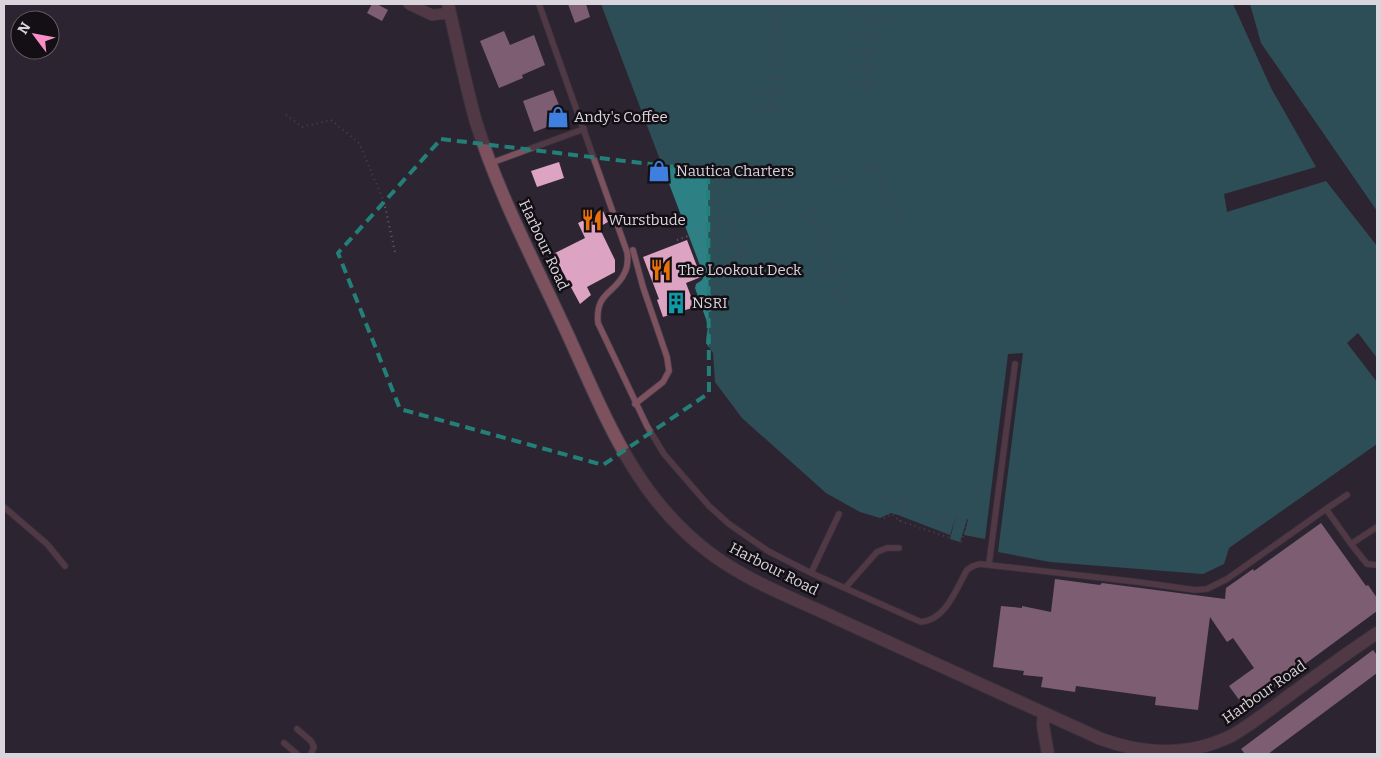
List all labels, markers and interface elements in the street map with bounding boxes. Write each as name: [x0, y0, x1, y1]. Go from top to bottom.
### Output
north arrow: [10, 10, 60, 60]
text: N: [14, 19, 35, 37]
shop icon: Andy's Coffee: [545, 104, 571, 130]
place label: Andy's Coffee: [574, 108, 668, 126]
shop icon: Nautica Charters: [646, 158, 672, 184]
place label: Nautica Charters: [676, 162, 794, 180]
street label: Harbour Road: [515, 197, 573, 293]
restaurant icon: Wurstbude: [579, 207, 605, 233]
place label: Wurstbude: [608, 211, 686, 229]
restaurant icon: The Lookout Deck: [648, 257, 674, 283]
place label: The Lookout Deck: [678, 261, 802, 279]
building icon: NSRI: [663, 290, 689, 316]
place label: NSRI: [692, 294, 728, 312]
street label: Harbour Road: [726, 539, 822, 599]
street label: Harbour Road: [1219, 657, 1309, 727]

